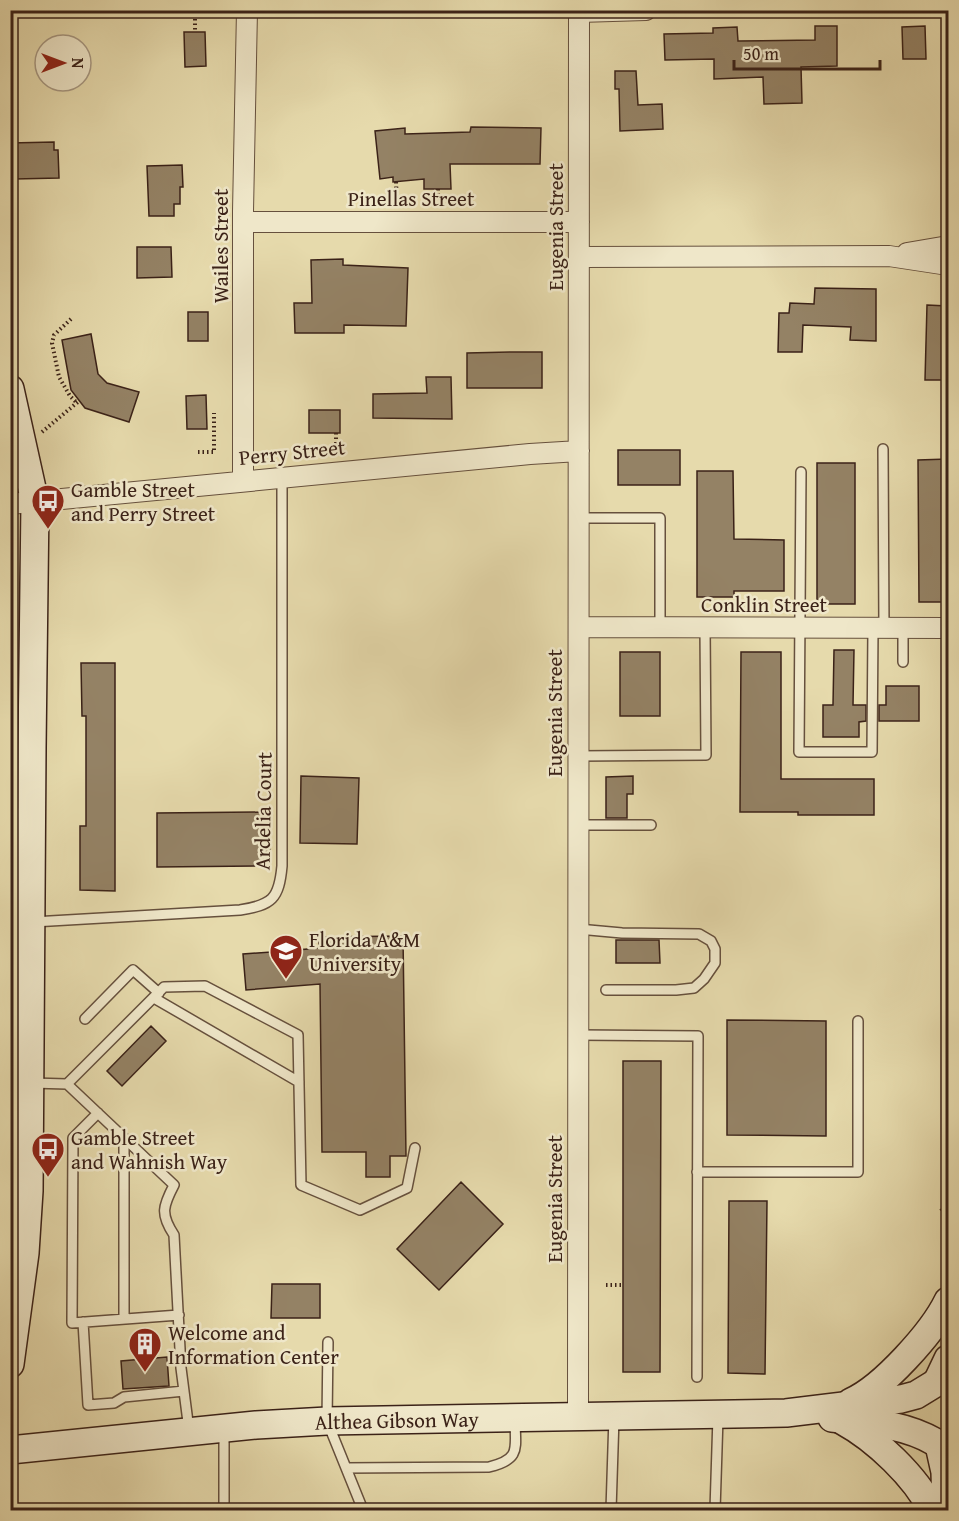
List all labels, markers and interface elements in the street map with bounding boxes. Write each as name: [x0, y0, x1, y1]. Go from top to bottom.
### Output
north arrow: [33, 33, 93, 93]
scale bar: [734, 33, 880, 71]
text: 50 m: [743, 40, 779, 67]
text: N: [66, 58, 90, 69]
street label: Eugenia Street: [540, 163, 571, 291]
street label: Pinellas Street: [348, 183, 475, 214]
street label: Wailes Street: [205, 188, 236, 303]
street label: Perry Street: [237, 431, 347, 473]
place label: Gamble Street and Perry Street: [71, 474, 216, 529]
bus stop icon: Gamble Street and Perry Street: [30, 483, 66, 530]
street label: Conklin Street: [701, 589, 828, 620]
street label: Eugenia Street: [539, 649, 570, 777]
street label: Ardelia Court: [246, 751, 280, 870]
place label: Florida A&M University: [309, 924, 420, 979]
school or university icon: Florida A&M University: [268, 933, 304, 980]
place label: Gamble Street and Wahnish Way: [71, 1122, 228, 1177]
bus stop icon: Gamble Street and Wahnish Way: [30, 1131, 66, 1178]
street label: Eugenia Street: [539, 1135, 570, 1263]
place label: Welcome and Information Center: [168, 1317, 339, 1372]
building icon: Welcome and Information Center: [127, 1326, 163, 1373]
street label: Althea Gibson Way: [314, 1403, 480, 1437]

